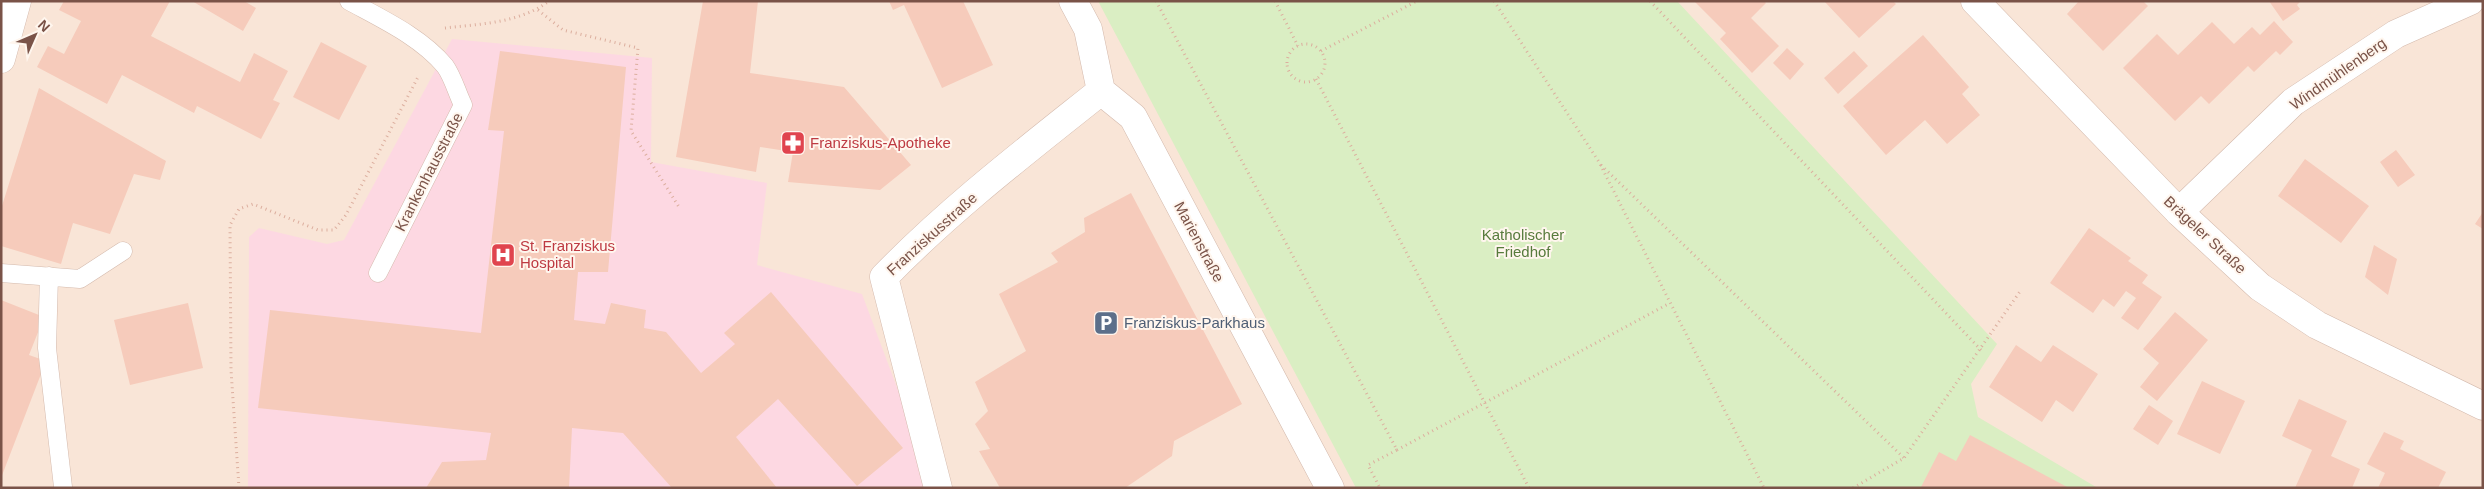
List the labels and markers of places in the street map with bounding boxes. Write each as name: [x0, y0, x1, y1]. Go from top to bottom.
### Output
pharmacy icon: Franziskus-Apotheke: [780, 130, 806, 156]
place label: Franziskus-Apotheke: [810, 134, 951, 151]
place label: St. Franziskus Hospital: [520, 237, 615, 271]
hospital icon: St. Franziskus Hospital: [490, 242, 516, 268]
parking icon: Franziskus-Parkhaus: [1093, 310, 1119, 336]
place label: Franziskus-Parkhaus: [1124, 314, 1265, 331]

